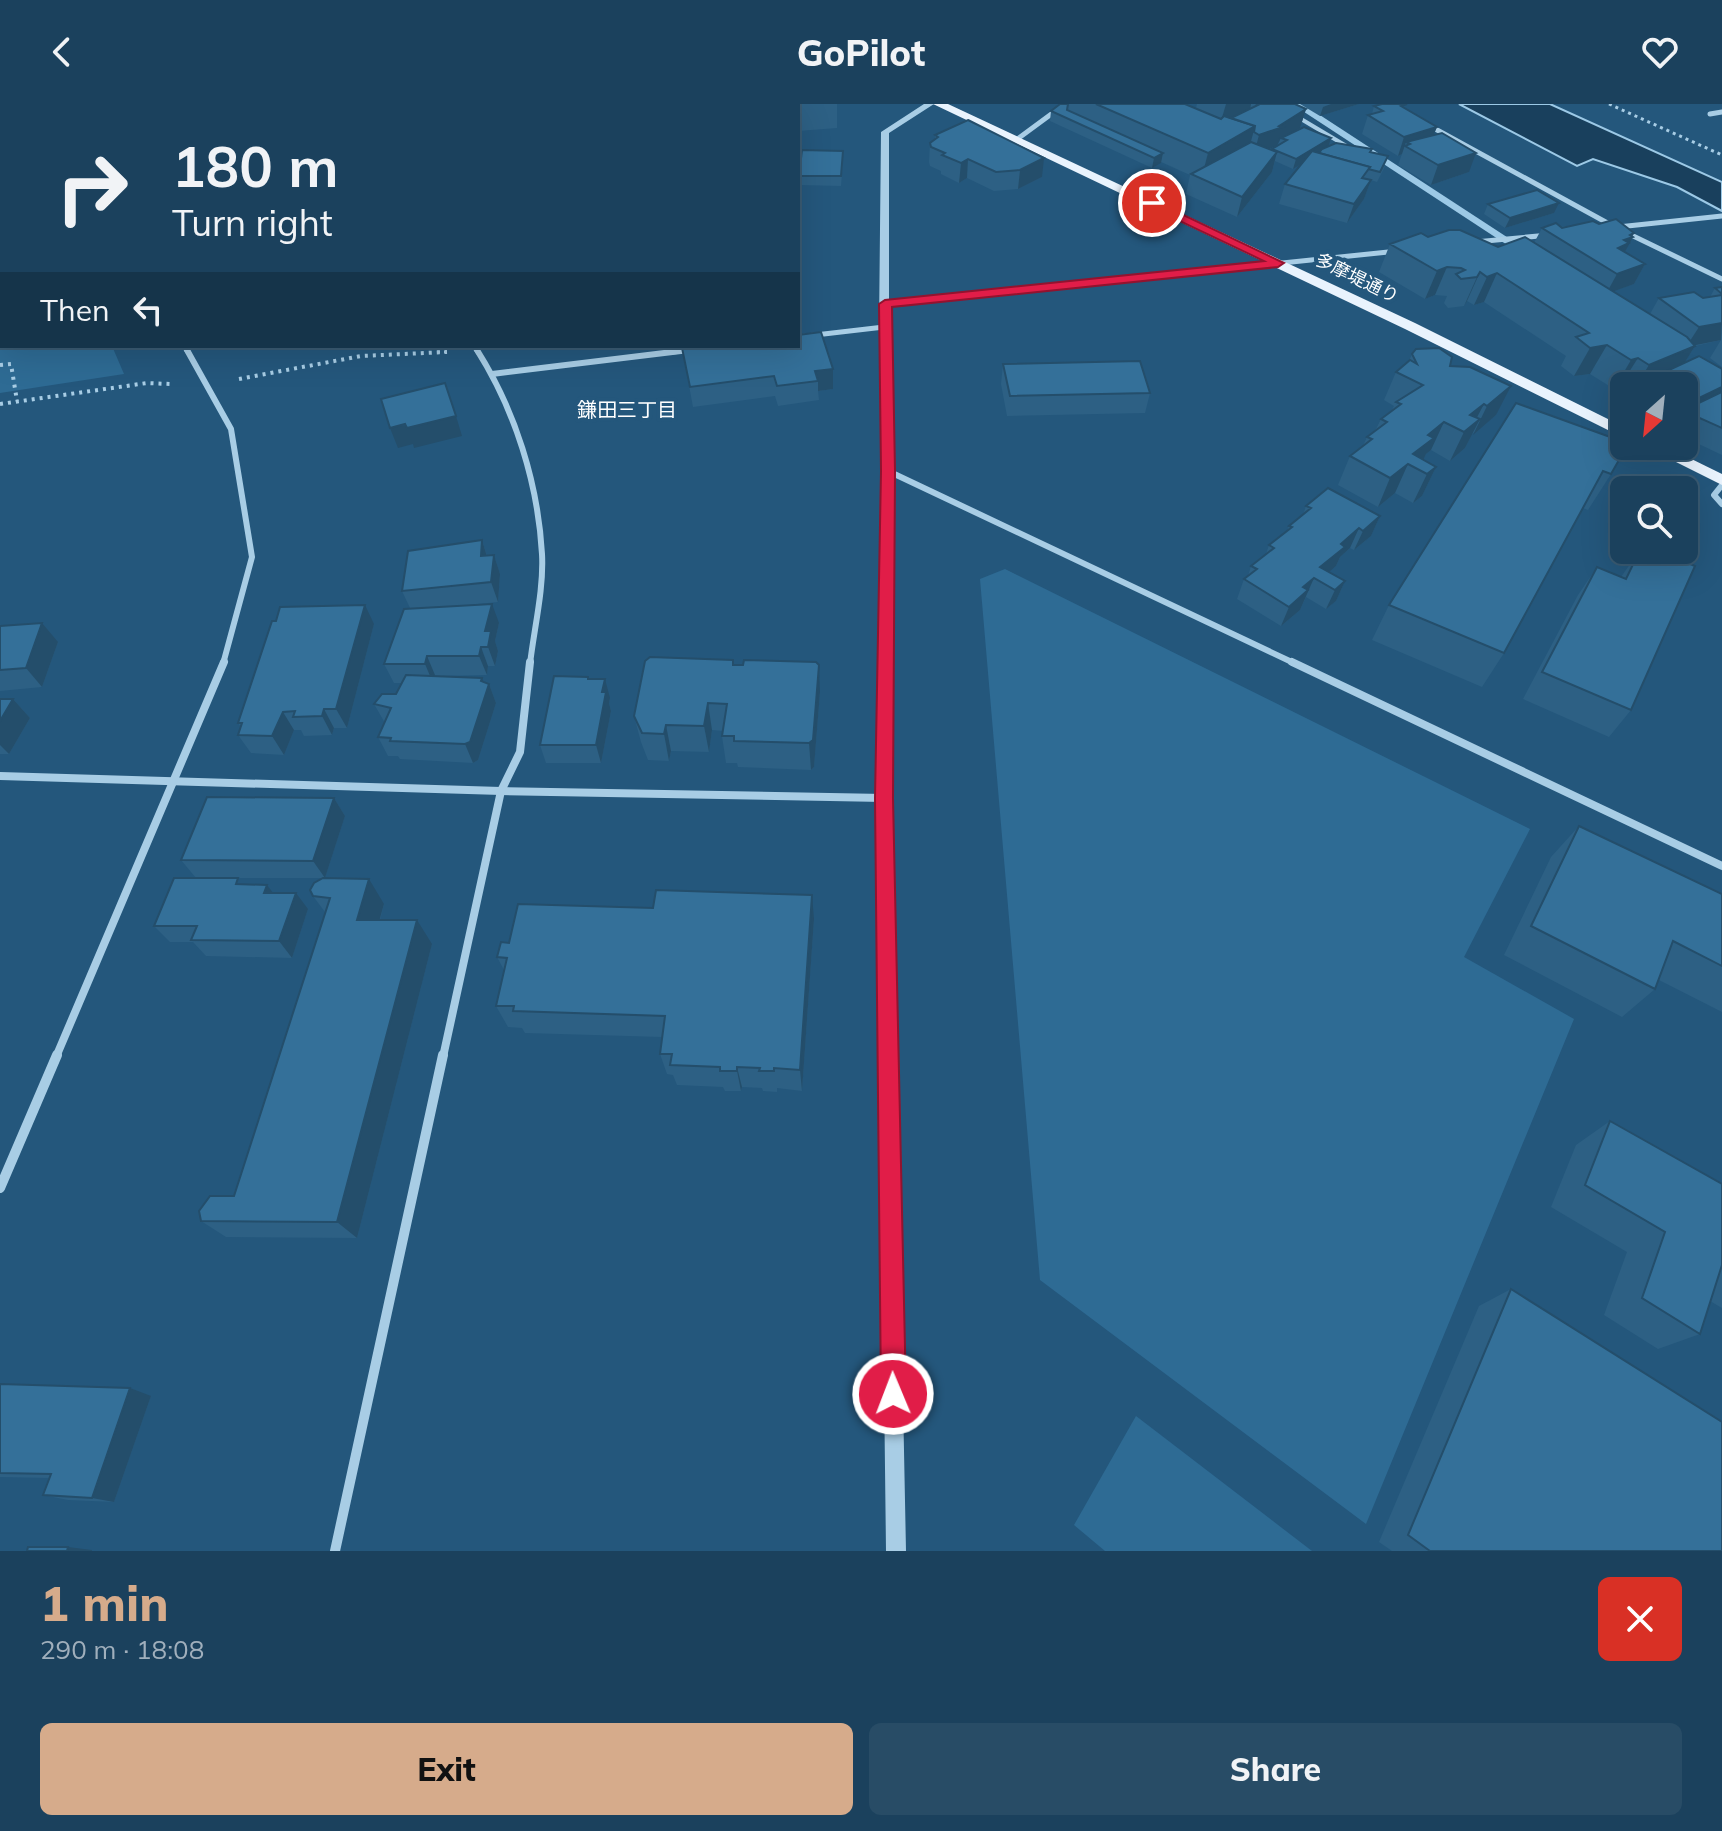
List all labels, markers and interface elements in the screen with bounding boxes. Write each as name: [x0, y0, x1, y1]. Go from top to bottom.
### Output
icon: back: [40, 30, 84, 74]
text: GoPilot: [797, 30, 925, 75]
icon: heart: [1638, 30, 1682, 74]
text: 180 m: [172, 131, 339, 201]
icon: right: [40, 136, 144, 240]
pin: [1118, 169, 1186, 237]
icon: arrive: [1130, 181, 1174, 225]
text: Turn right: [172, 200, 333, 245]
street label: 多摩堤通り: [1312, 247, 1403, 308]
icon: left: [126, 288, 170, 332]
text: Then: [40, 291, 110, 329]
north arrow: [1610, 372, 1698, 460]
map controls: [1610, 372, 1698, 564]
district label: 鎌田三丁目: [577, 397, 677, 422]
button: search: [1610, 476, 1698, 564]
position arrow: [851, 1352, 935, 1436]
text: 1 min: [40, 1573, 169, 1633]
button: close: [1598, 1577, 1682, 1661]
text: 290 m · 18:08: [40, 1633, 204, 1666]
button: Exit: [40, 1723, 853, 1815]
button: Share: [869, 1723, 1682, 1815]

